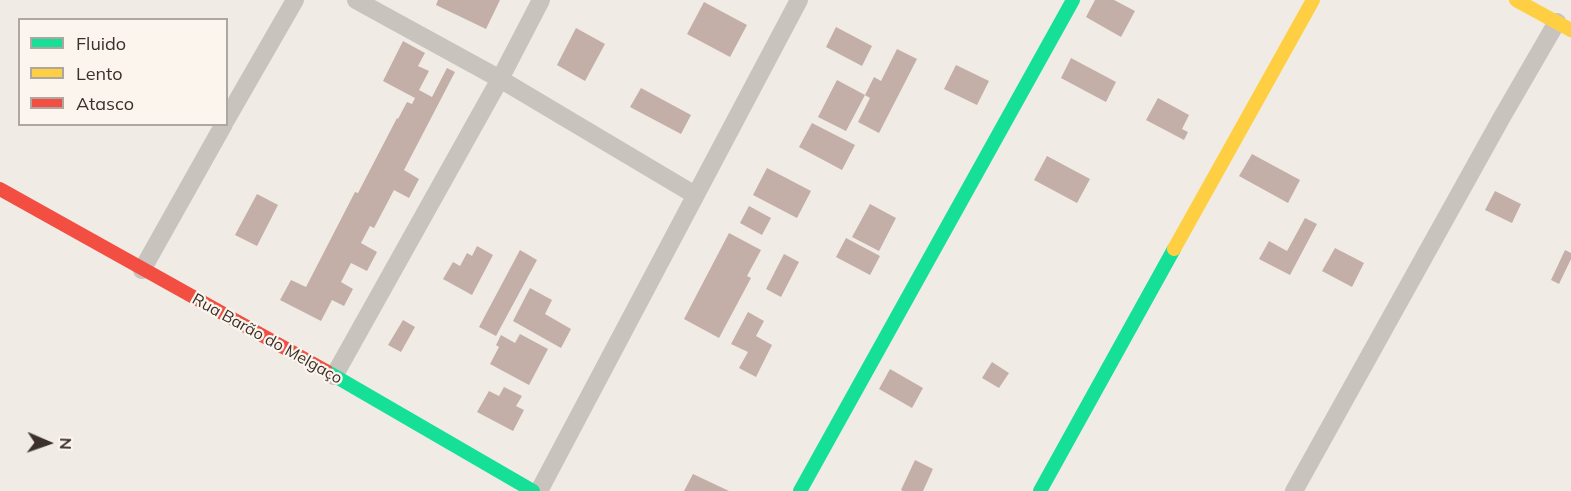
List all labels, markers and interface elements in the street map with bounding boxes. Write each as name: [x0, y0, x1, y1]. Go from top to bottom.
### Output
legend: [18, 18, 228, 126]
text: Fluido: [76, 32, 126, 55]
text: Lento: [76, 62, 123, 85]
text: Atasco: [76, 92, 134, 115]
street label: Rua Barão do Melgaço: [189, 290, 345, 388]
north arrow: [18, 413, 78, 473]
text: N: [56, 437, 76, 450]

